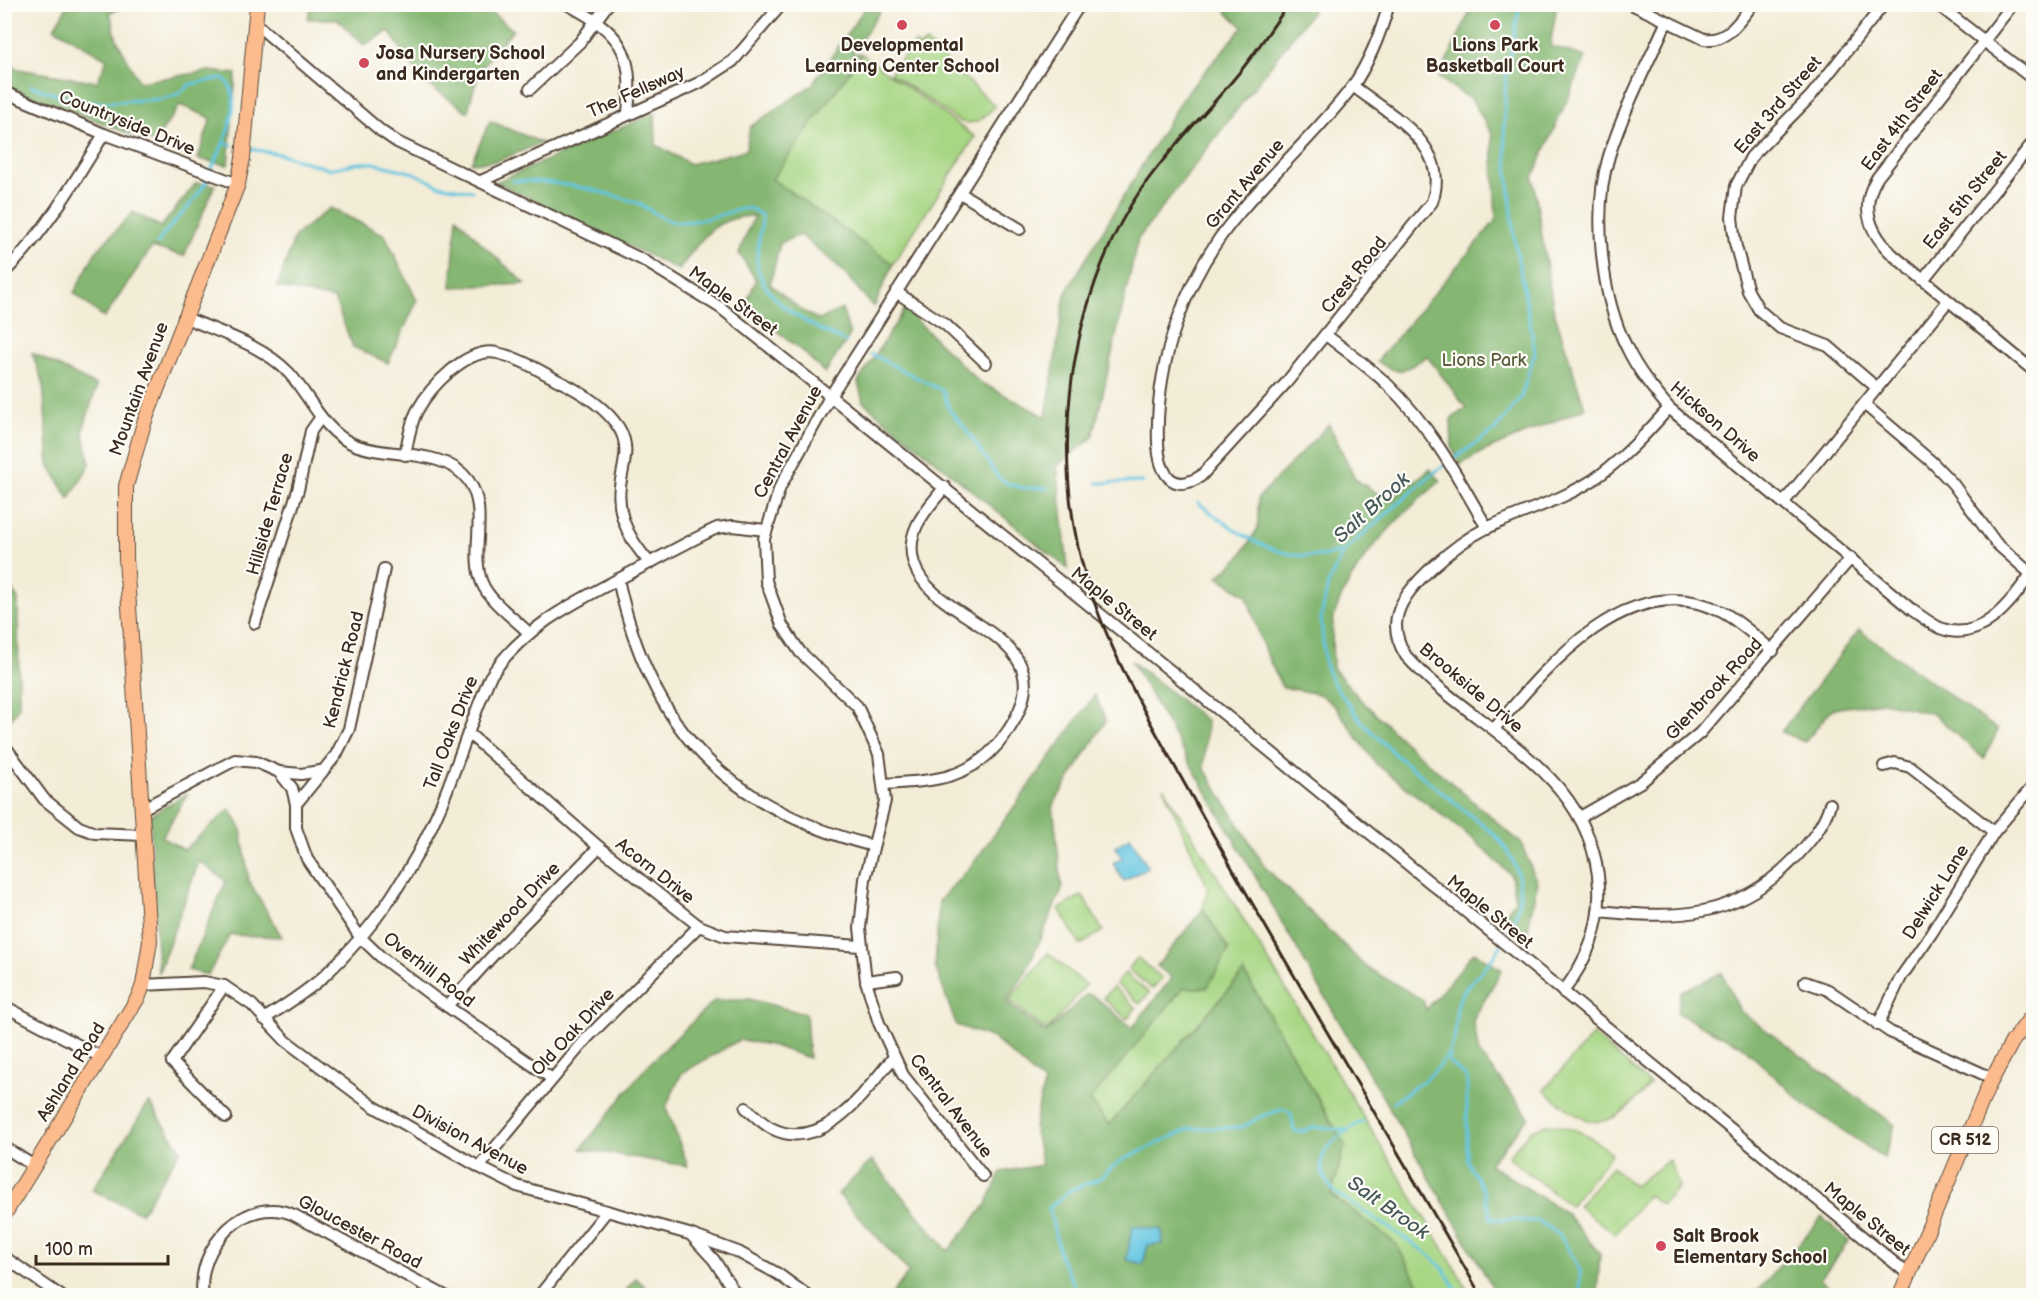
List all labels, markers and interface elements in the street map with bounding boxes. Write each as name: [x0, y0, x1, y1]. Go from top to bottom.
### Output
marker: Developmental Learning Center School: [895, 18, 909, 32]
marker: Lions Park Basketball Court: [1488, 18, 1502, 32]
place label: Developmental Learning Center School: [805, 35, 999, 77]
place label: Lions Park Basketball Court: [1426, 35, 1564, 77]
place label: Josa Nursery School and Kindergarten: [376, 43, 545, 85]
street label: East 3rd Street: [1730, 51, 1827, 158]
marker: Josa Nursery School and Kindergarten: [357, 56, 371, 70]
street label: The Fellsway: [584, 61, 688, 123]
street label: East 4th Street: [1857, 65, 1947, 175]
street label: Countryside Drive: [56, 86, 199, 160]
street label: Grant Avenue: [1201, 135, 1289, 233]
street label: East 5th Street: [1919, 146, 2012, 254]
street label: Crest Road: [1317, 232, 1391, 318]
street label: Maple Street: [684, 262, 782, 341]
street label: Mountain Avenue: [105, 319, 173, 459]
park label: Lions Park: [1442, 350, 1527, 371]
street label: Hickson Drive: [1666, 377, 1764, 467]
street label: Central Avenue: [749, 382, 827, 502]
street label: Hillside Terrace: [242, 450, 298, 578]
water label: Salt Brook: [1329, 467, 1416, 548]
street label: Maple Street: [1067, 563, 1162, 645]
street label: Kendrick Road: [319, 609, 369, 731]
street label: Glenbrook Road: [1661, 633, 1767, 745]
street label: Brookside Drive: [1415, 638, 1527, 738]
street label: Tall Oaks Drive: [420, 673, 483, 793]
street label: Acorn Drive: [611, 834, 699, 908]
street label: Delwick Lane: [1898, 840, 1974, 943]
street label: Whitewood Drive: [455, 858, 565, 970]
street label: Maple Street: [1443, 871, 1538, 953]
street label: Overhill Road: [379, 928, 479, 1012]
street label: Old Oak Drive: [527, 983, 619, 1080]
street label: Ashland Road: [32, 1019, 110, 1125]
street label: Central Avenue: [905, 1050, 997, 1162]
street label: Division Avenue: [408, 1101, 532, 1180]
road number: CR 512: [1932, 1127, 1998, 1153]
water label: Salt Brook: [1342, 1171, 1435, 1246]
street label: Maple Street: [1820, 1178, 1915, 1260]
street label: Gloucester Road: [295, 1191, 425, 1273]
place label: Salt Brook Elementary School: [1673, 1226, 1827, 1268]
scale bar: [36, 1228, 168, 1266]
text: 100 m: [45, 1239, 93, 1260]
marker: Salt Brook Elementary School: [1654, 1239, 1668, 1253]

